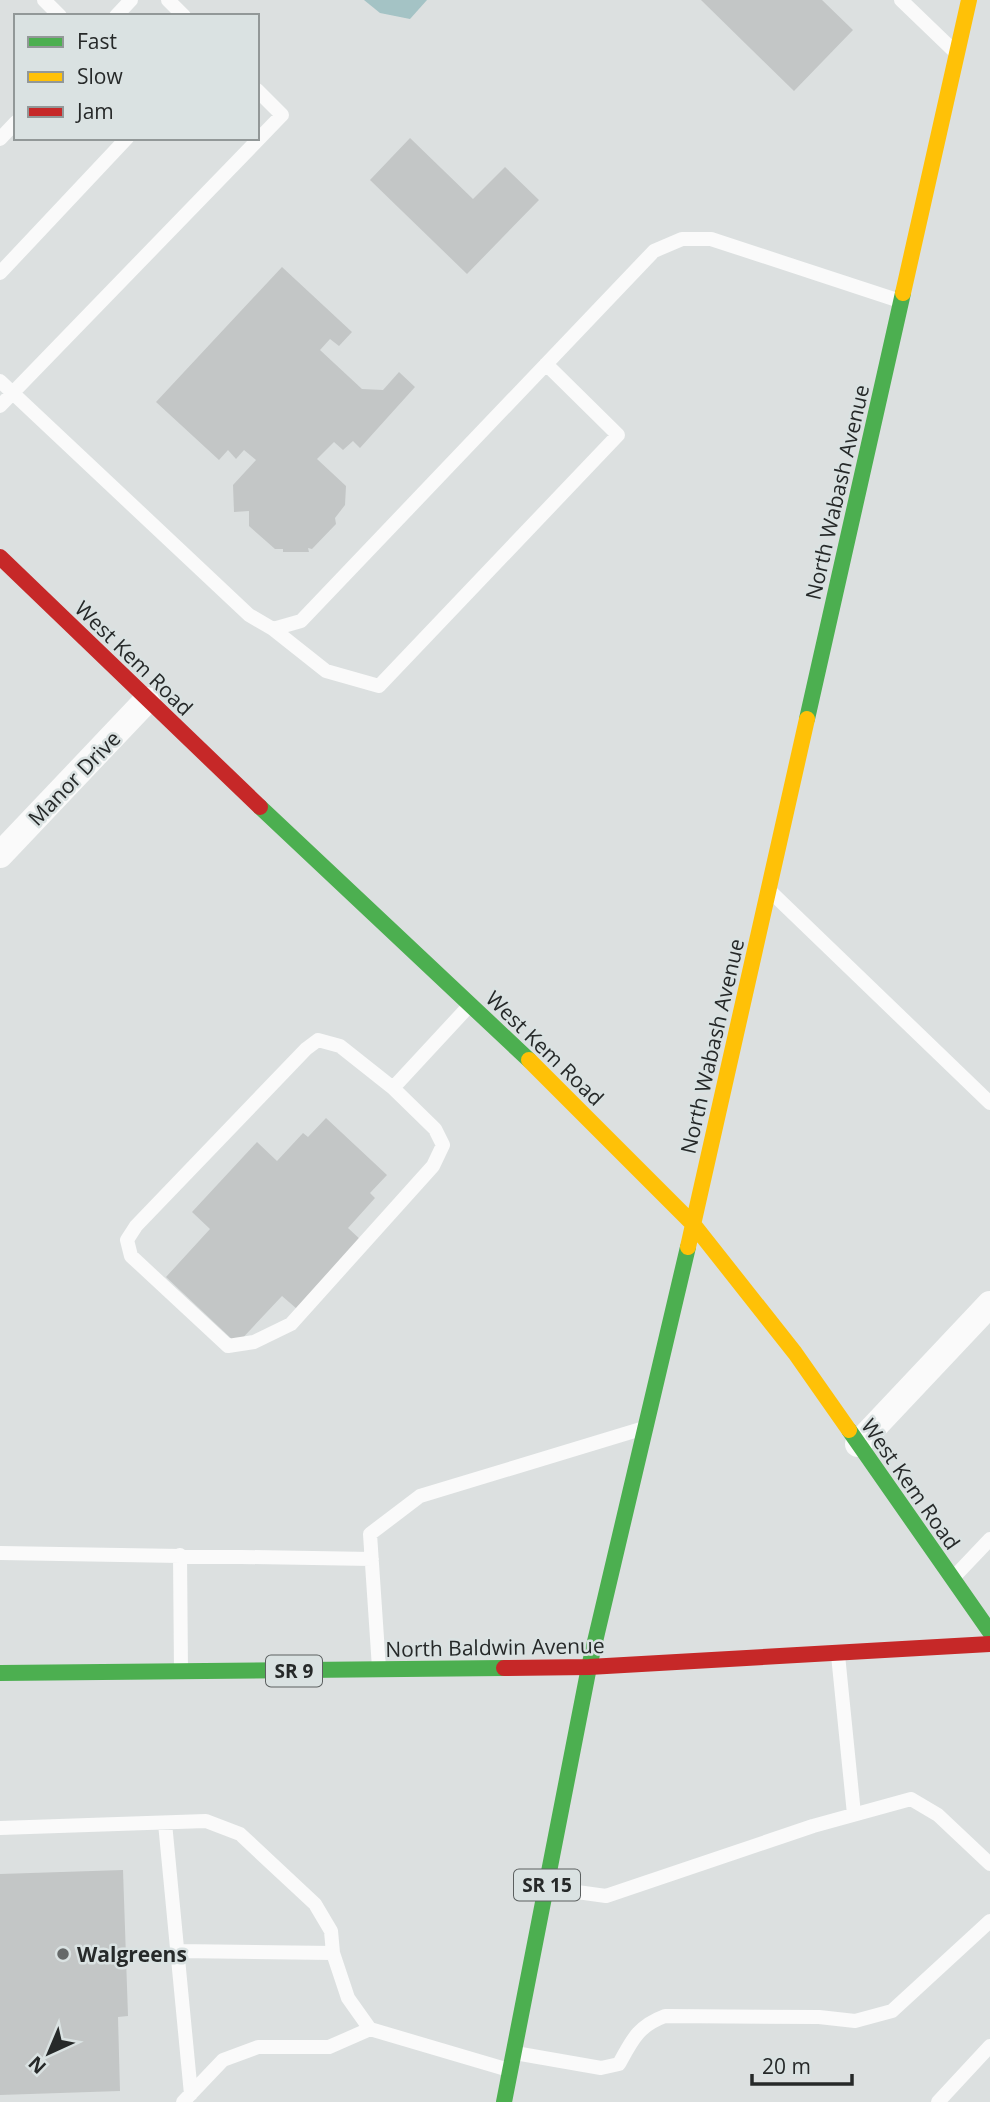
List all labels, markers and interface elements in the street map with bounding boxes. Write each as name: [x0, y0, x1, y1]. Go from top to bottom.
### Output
legend: [14, 14, 259, 140]
text: Fast: [77, 27, 117, 55]
text: Slow: [77, 62, 123, 90]
text: Jam: [75, 97, 114, 125]
street label: North Wabash Avenue: [799, 382, 875, 602]
street label: West Kem Road: [69, 595, 199, 721]
street label: Manor Drive: [22, 725, 126, 831]
street label: North Wabash Avenue: [674, 936, 750, 1156]
street label: West Kem Road: [480, 985, 610, 1111]
street label: West Kem Road: [855, 1413, 967, 1555]
street label: North Baldwin Avenue: [385, 1631, 605, 1663]
road number: SR 9: [266, 1656, 322, 1686]
road number: SR 15: [514, 1870, 580, 1900]
place label: Walgreens: [77, 1940, 187, 1968]
marker: Walgreens: [55, 1946, 71, 1962]
north arrow: [14, 2018, 84, 2088]
scale bar: [752, 2042, 852, 2086]
text: N: [23, 2051, 52, 2080]
text: 20 m: [762, 2052, 811, 2080]

